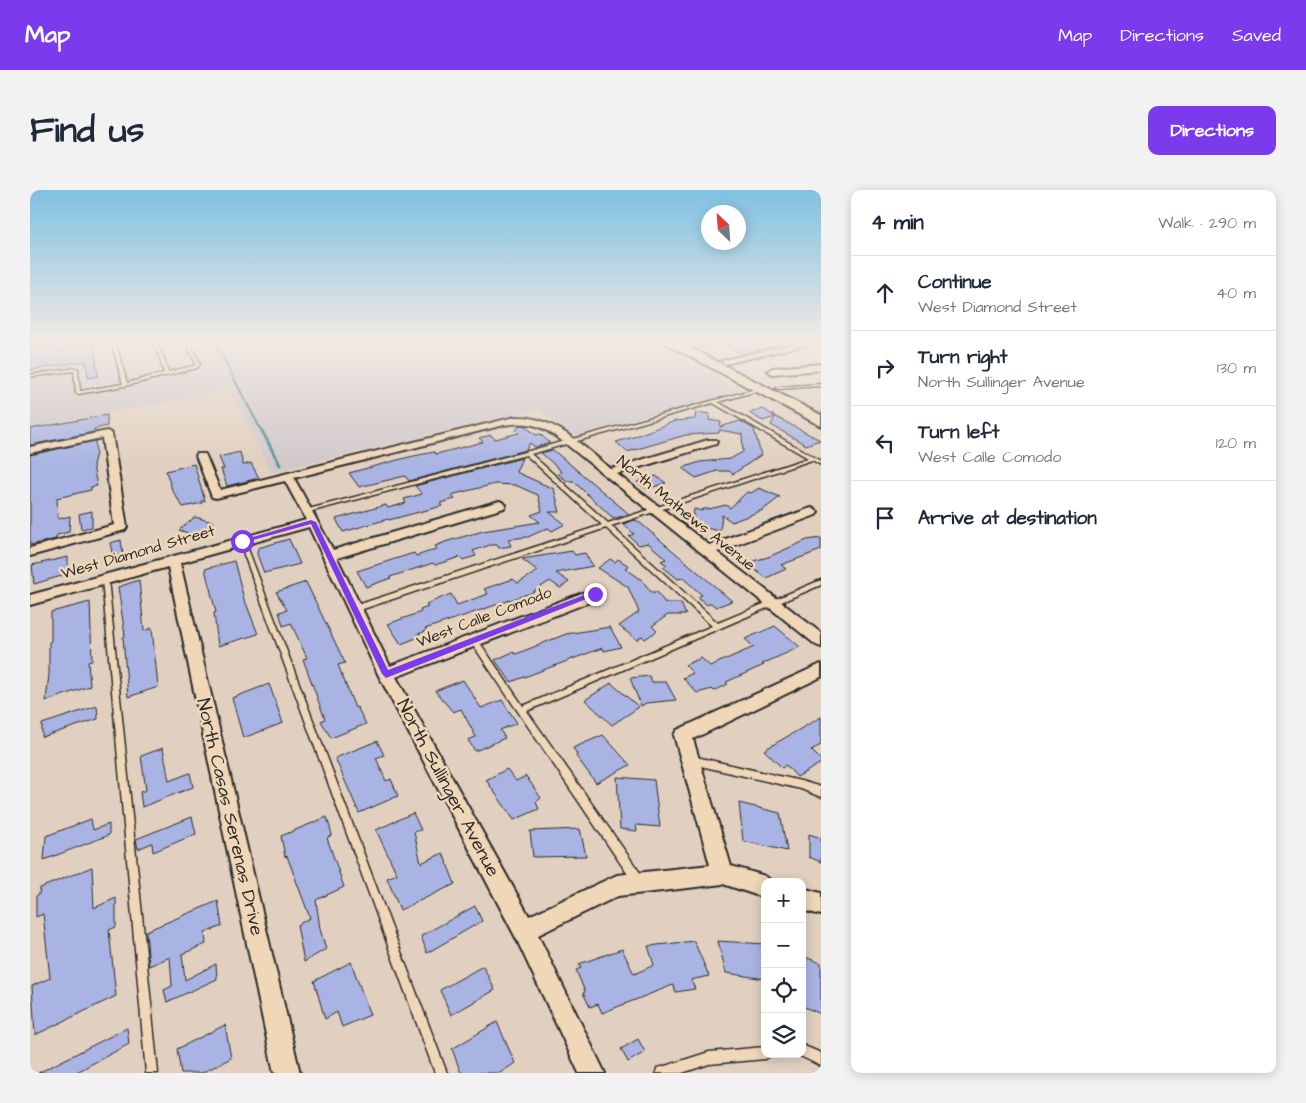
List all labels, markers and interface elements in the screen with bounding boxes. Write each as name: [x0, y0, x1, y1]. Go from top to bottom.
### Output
text: Map: [25, 18, 70, 52]
text: Map: [1058, 23, 1092, 48]
text: Directions: [1120, 23, 1204, 48]
text: Saved: [1232, 23, 1281, 48]
text: Find us: [30, 106, 144, 155]
button: Directions: [1148, 106, 1276, 155]
north arrow: [701, 205, 746, 250]
text: 4 min: [871, 208, 924, 237]
text: Walk · 290 m: [1158, 212, 1256, 234]
text: Continue: [918, 269, 992, 296]
icon: ahead: [871, 279, 899, 307]
text: 40 m: [1216, 282, 1256, 304]
text: West Diamond Street: [918, 296, 1077, 318]
text: Turn right: [918, 344, 1007, 371]
icon: right: [871, 354, 899, 382]
text: 130 m: [1217, 357, 1256, 379]
text: North Sullinger Avenue: [918, 371, 1085, 393]
text: Turn left: [918, 419, 999, 446]
icon: left: [871, 429, 899, 457]
text: 120 m: [1216, 432, 1256, 454]
text: West Calle Comodo: [918, 446, 1061, 468]
street label: North Mathews Avenue: [612, 450, 760, 576]
icon: arrive: [871, 504, 899, 532]
text: Arrive at destination: [918, 505, 1097, 532]
street label: West Diamond Street: [59, 519, 218, 584]
route start: [231, 530, 254, 553]
street label: West Calle Comodo: [413, 581, 555, 653]
route end: [584, 583, 607, 606]
street label: North Sullinger Avenue: [389, 694, 506, 882]
street label: North Casas Serenas Drive: [190, 696, 270, 938]
map controls: [761, 878, 806, 1058]
button: +: [761, 878, 806, 923]
button: −: [761, 923, 806, 968]
button: locate: [761, 968, 806, 1013]
button: layers: [761, 1013, 806, 1058]

